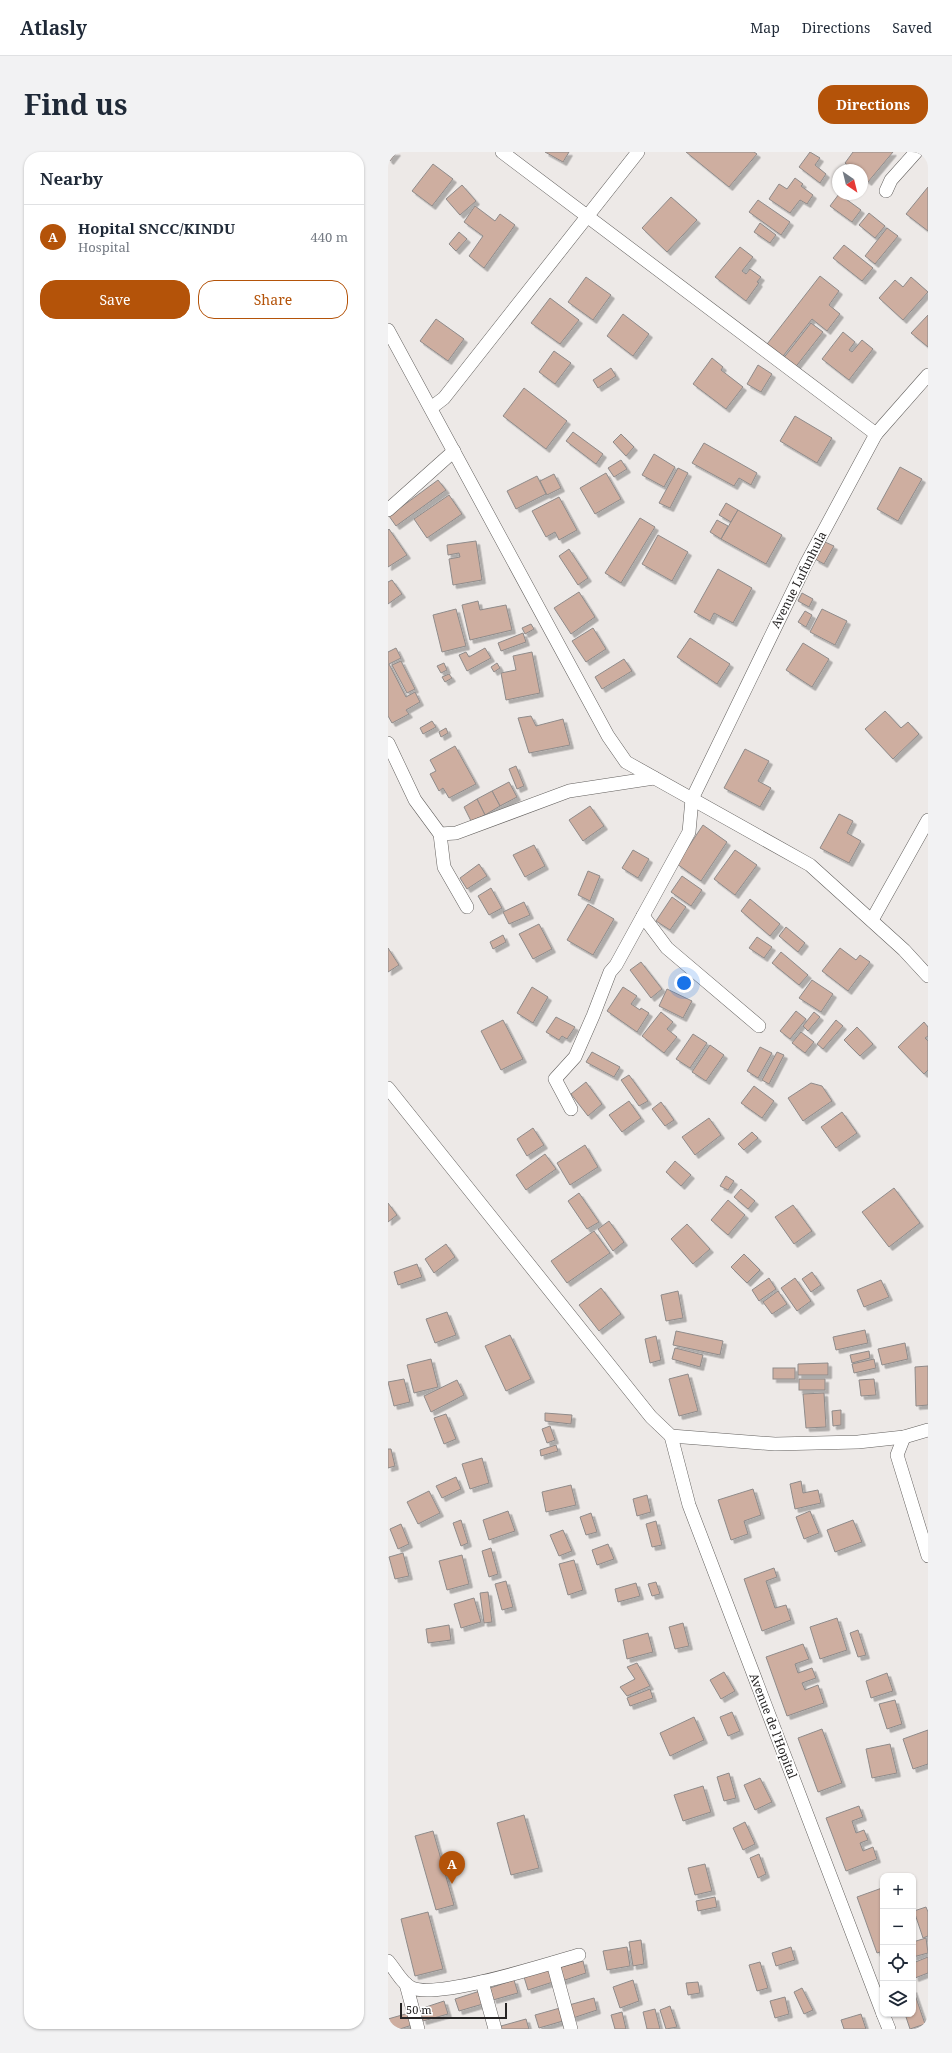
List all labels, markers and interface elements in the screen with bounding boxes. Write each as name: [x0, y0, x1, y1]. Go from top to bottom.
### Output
text: Atlasly: [20, 15, 87, 41]
text: Map: [750, 18, 780, 37]
text: Directions: [802, 18, 870, 37]
text: Saved: [892, 18, 932, 37]
text: Find us: [24, 85, 128, 123]
button: Directions: [818, 85, 928, 124]
north arrow: [832, 164, 868, 200]
text: Nearby: [40, 167, 103, 190]
text: Hopital SNCC/KINDU: [78, 218, 235, 238]
text: A: [48, 228, 58, 246]
text: 440 m: [311, 228, 348, 246]
text: Hospital: [78, 238, 130, 256]
button: Save: [40, 280, 190, 319]
button: Share: [198, 280, 348, 319]
street label: Avenue Lufunhula: [767, 528, 830, 631]
your location: [674, 973, 694, 993]
street label: Avenue de l'Hopital: [746, 1671, 802, 1781]
pin: A: [439, 1851, 465, 1884]
map controls: [880, 1873, 916, 2017]
button: +: [880, 1873, 916, 1909]
button: −: [880, 1909, 916, 1945]
button: locate: [880, 1945, 916, 1981]
button: layers: [880, 1981, 916, 2017]
scale bar: [400, 2001, 507, 2020]
text: 50 m: [406, 2002, 432, 2017]

